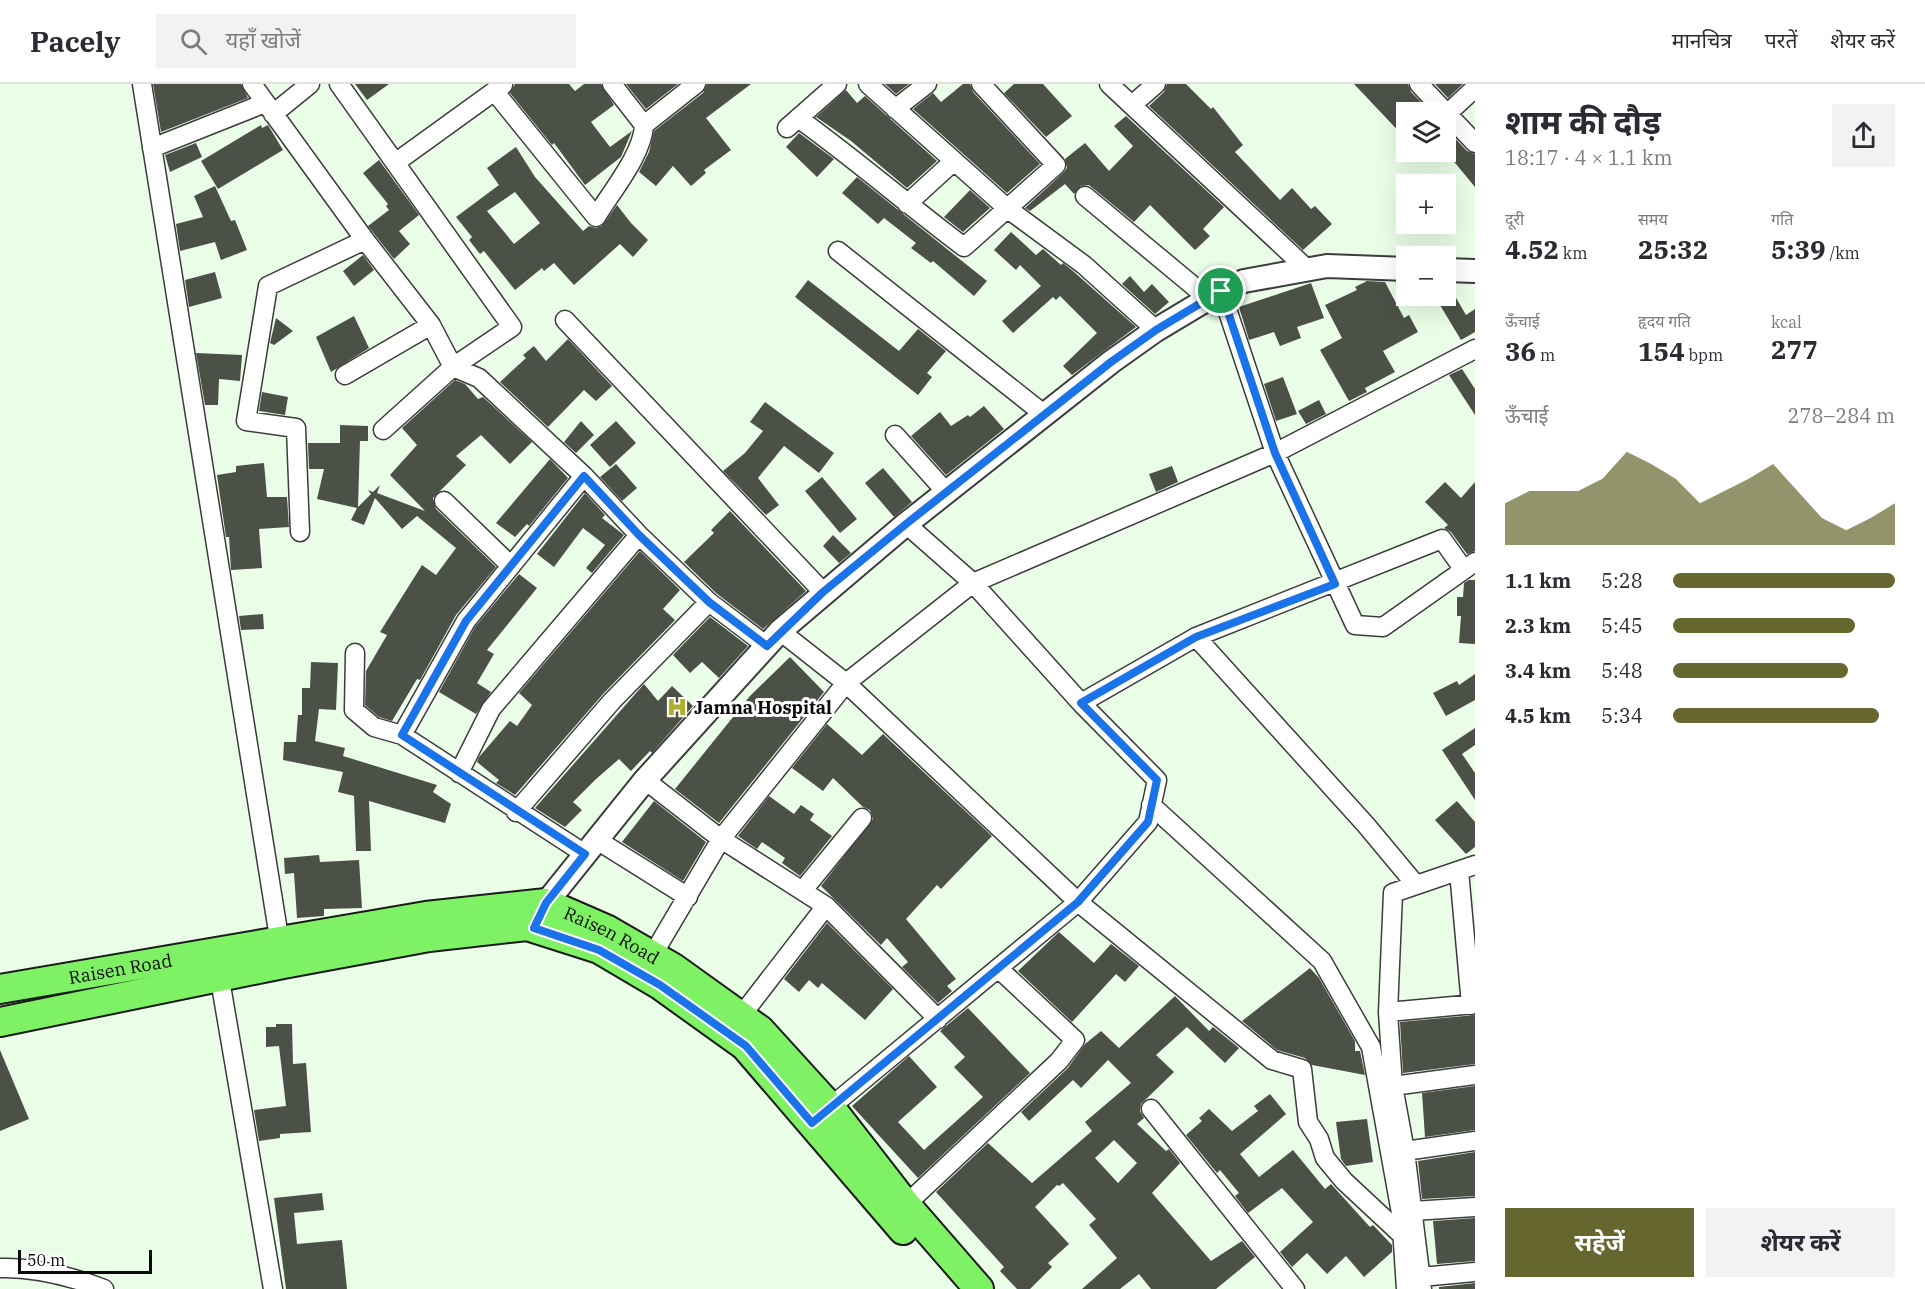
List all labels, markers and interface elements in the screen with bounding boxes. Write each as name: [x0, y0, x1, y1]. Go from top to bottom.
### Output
search box: [156, 14, 576, 68]
text: Pacely: [30, 23, 120, 60]
icon: search: [177, 25, 210, 58]
text: यहाँ खोजें: [225, 25, 301, 54]
text: मानचित्र: [1672, 26, 1732, 54]
text: परतें: [1765, 26, 1797, 54]
text: शेयर करें: [1830, 26, 1895, 54]
text: शाम की दौड़: [1505, 100, 1661, 143]
map controls: [1396, 102, 1456, 306]
button: layers: [1396, 102, 1456, 162]
button: share: [1832, 104, 1895, 167]
text: 18:17 · 4 × 1.1 km: [1505, 144, 1673, 171]
button: +: [1396, 174, 1456, 234]
text: दूरी: [1505, 209, 1524, 229]
text: समय: [1638, 209, 1668, 229]
text: गति: [1771, 209, 1793, 229]
text: 4.52: [1505, 232, 1559, 266]
text: 25:32: [1638, 232, 1708, 266]
text: 5:39: [1771, 232, 1826, 266]
text: km: [1559, 243, 1587, 263]
text: /km: [1826, 243, 1860, 263]
button: −: [1396, 246, 1456, 306]
pin: [1195, 265, 1246, 316]
icon: arrive: [1204, 274, 1237, 307]
text: ऊँचाई: [1505, 311, 1540, 331]
text: हृदय गति: [1638, 311, 1691, 331]
text: kcal: [1771, 312, 1802, 332]
text: 277: [1771, 332, 1818, 366]
text: 36: [1505, 334, 1536, 368]
text: 154: [1638, 334, 1685, 368]
text: m: [1536, 345, 1555, 365]
text: bpm: [1685, 345, 1723, 365]
text: ऊँचाई: [1505, 402, 1548, 429]
text: 278–284 m: [1788, 402, 1895, 429]
text: 1.1 km: [1505, 567, 1571, 594]
text: 5:28: [1601, 567, 1643, 594]
text: 2.3 km: [1505, 612, 1571, 639]
text: 5:45: [1601, 612, 1643, 639]
text: 3.4 km: [1505, 657, 1571, 684]
text: 5:48: [1601, 657, 1643, 684]
hospital icon: Jamna Hospital: [665, 695, 689, 719]
place label: Jamna Hospital: [694, 696, 832, 719]
text: 4.5 km: [1505, 702, 1571, 729]
text: 5:34: [1601, 702, 1643, 729]
street label: Raisen Road: [560, 901, 664, 969]
street label: Raisen Road: [67, 948, 174, 989]
button: सहेजें: [1505, 1208, 1694, 1277]
button: शेयर करें: [1706, 1208, 1895, 1277]
scale bar: [18, 1247, 152, 1274]
text: 50 m: [27, 1250, 65, 1270]

